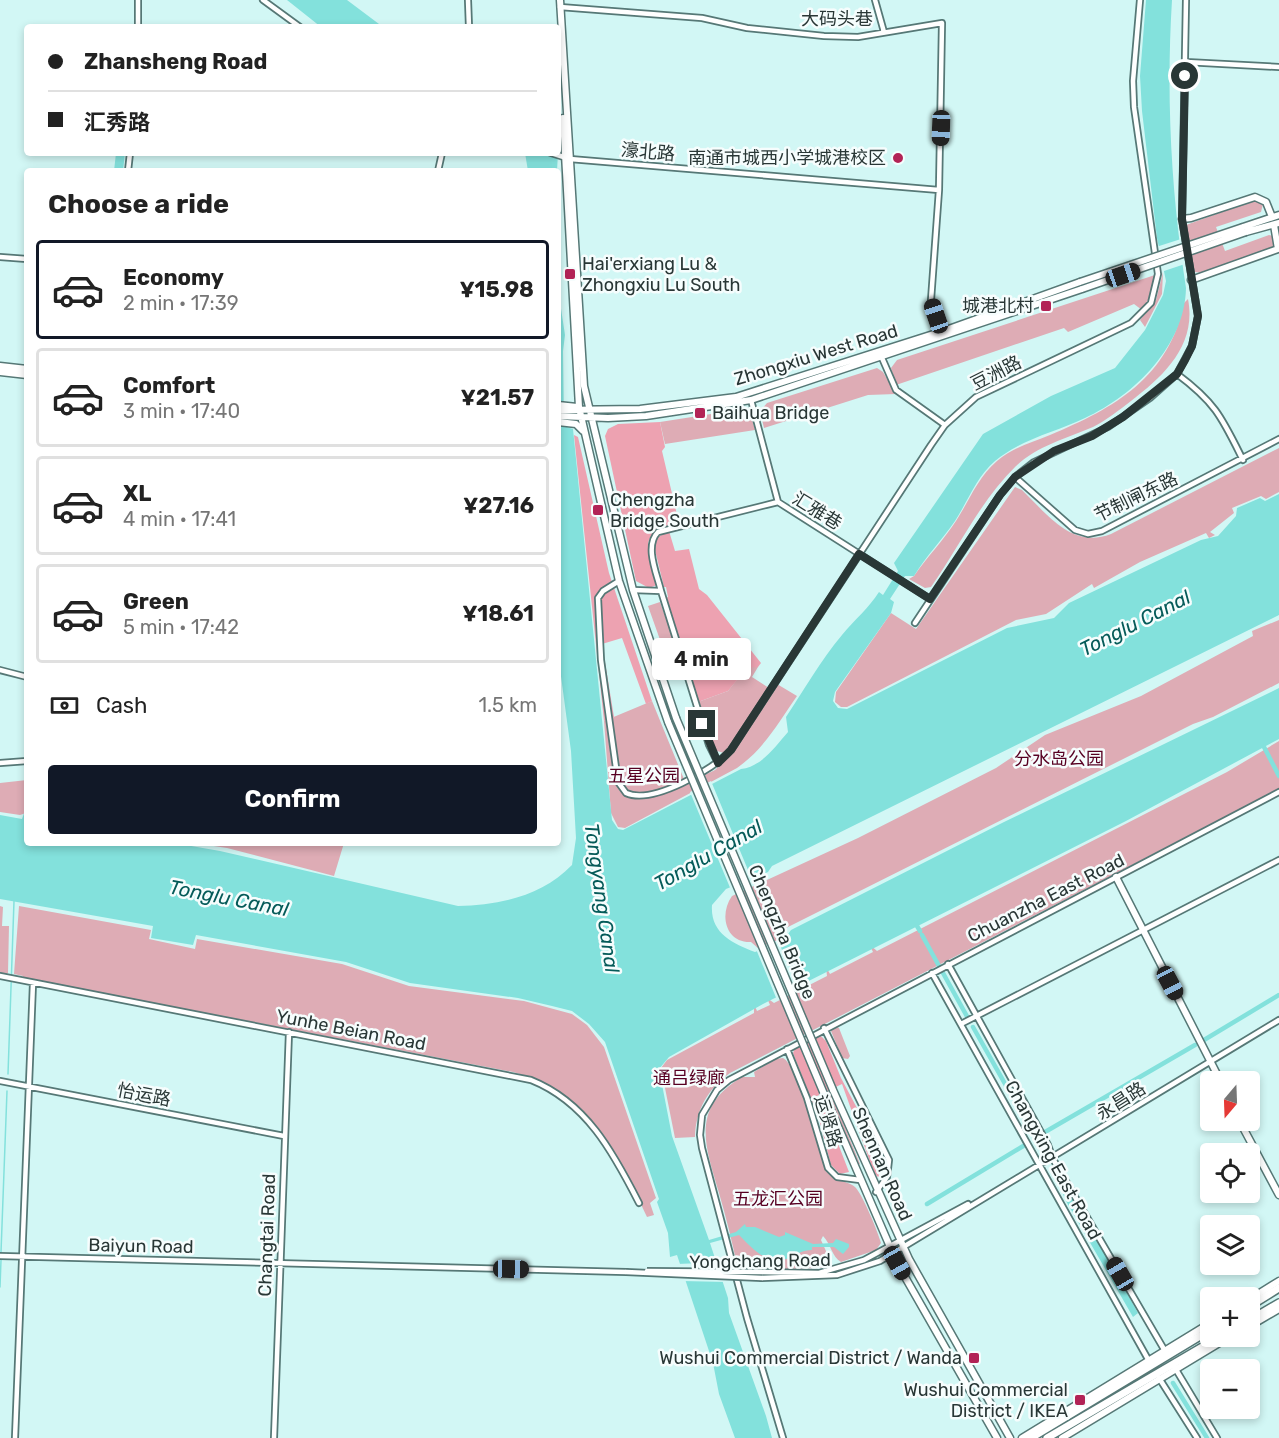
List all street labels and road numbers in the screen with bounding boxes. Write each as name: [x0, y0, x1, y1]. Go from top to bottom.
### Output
street label: 大码头巷: [801, 8, 873, 30]
street label: 濠北路: [620, 139, 676, 165]
street label: Zhongxiu West Road: [731, 320, 901, 390]
street label: 豆洲路: [967, 351, 1025, 395]
street label: 节制闸东路: [1091, 467, 1181, 527]
street label: 汇雅巷: [788, 487, 846, 535]
street label: Chuanzha East Road: [964, 849, 1128, 947]
street label: Chengzha Bridge: [744, 861, 820, 1003]
street label: Yunhe Beian Road: [274, 1005, 428, 1055]
street label: Changxing East Road: [1000, 1076, 1106, 1244]
street label: 永昌路: [1092, 1077, 1150, 1125]
street label: 怡运路: [115, 1079, 173, 1111]
street label: 运贤路: [810, 1092, 846, 1150]
street label: Shennan Road: [847, 1104, 917, 1224]
street label: Changtai Road: [254, 1173, 280, 1297]
street label: Baiyun Road: [88, 1234, 194, 1258]
street label: Yongchang Road: [689, 1249, 831, 1273]

